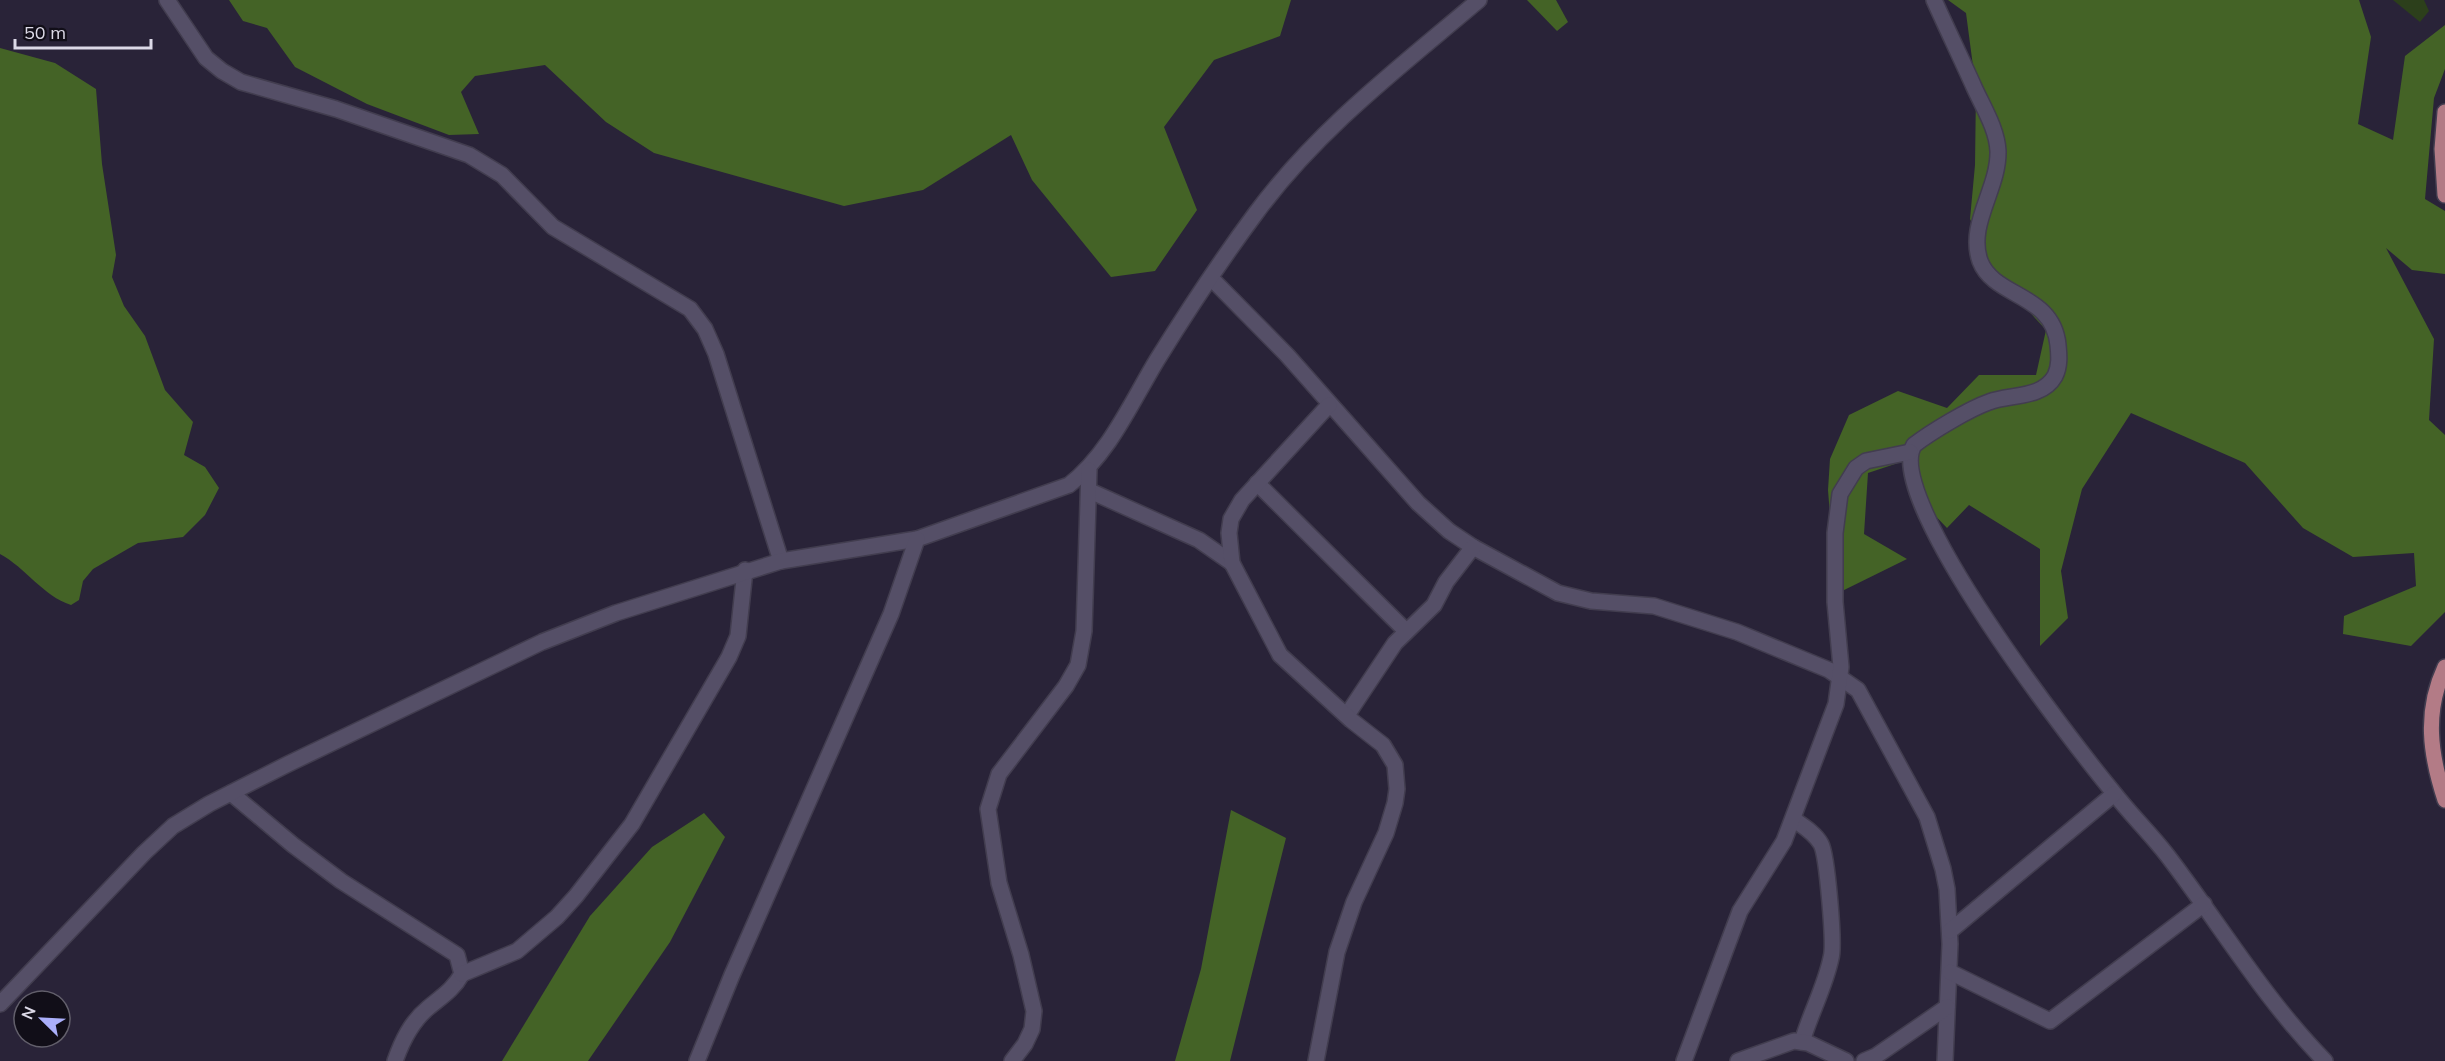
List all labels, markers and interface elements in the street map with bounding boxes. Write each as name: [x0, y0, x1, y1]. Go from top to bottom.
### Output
scale bar: [15, 12, 152, 50]
text: 50 m: [24, 21, 66, 44]
north arrow: [12, 989, 72, 1049]
text: N: [17, 1003, 40, 1022]

